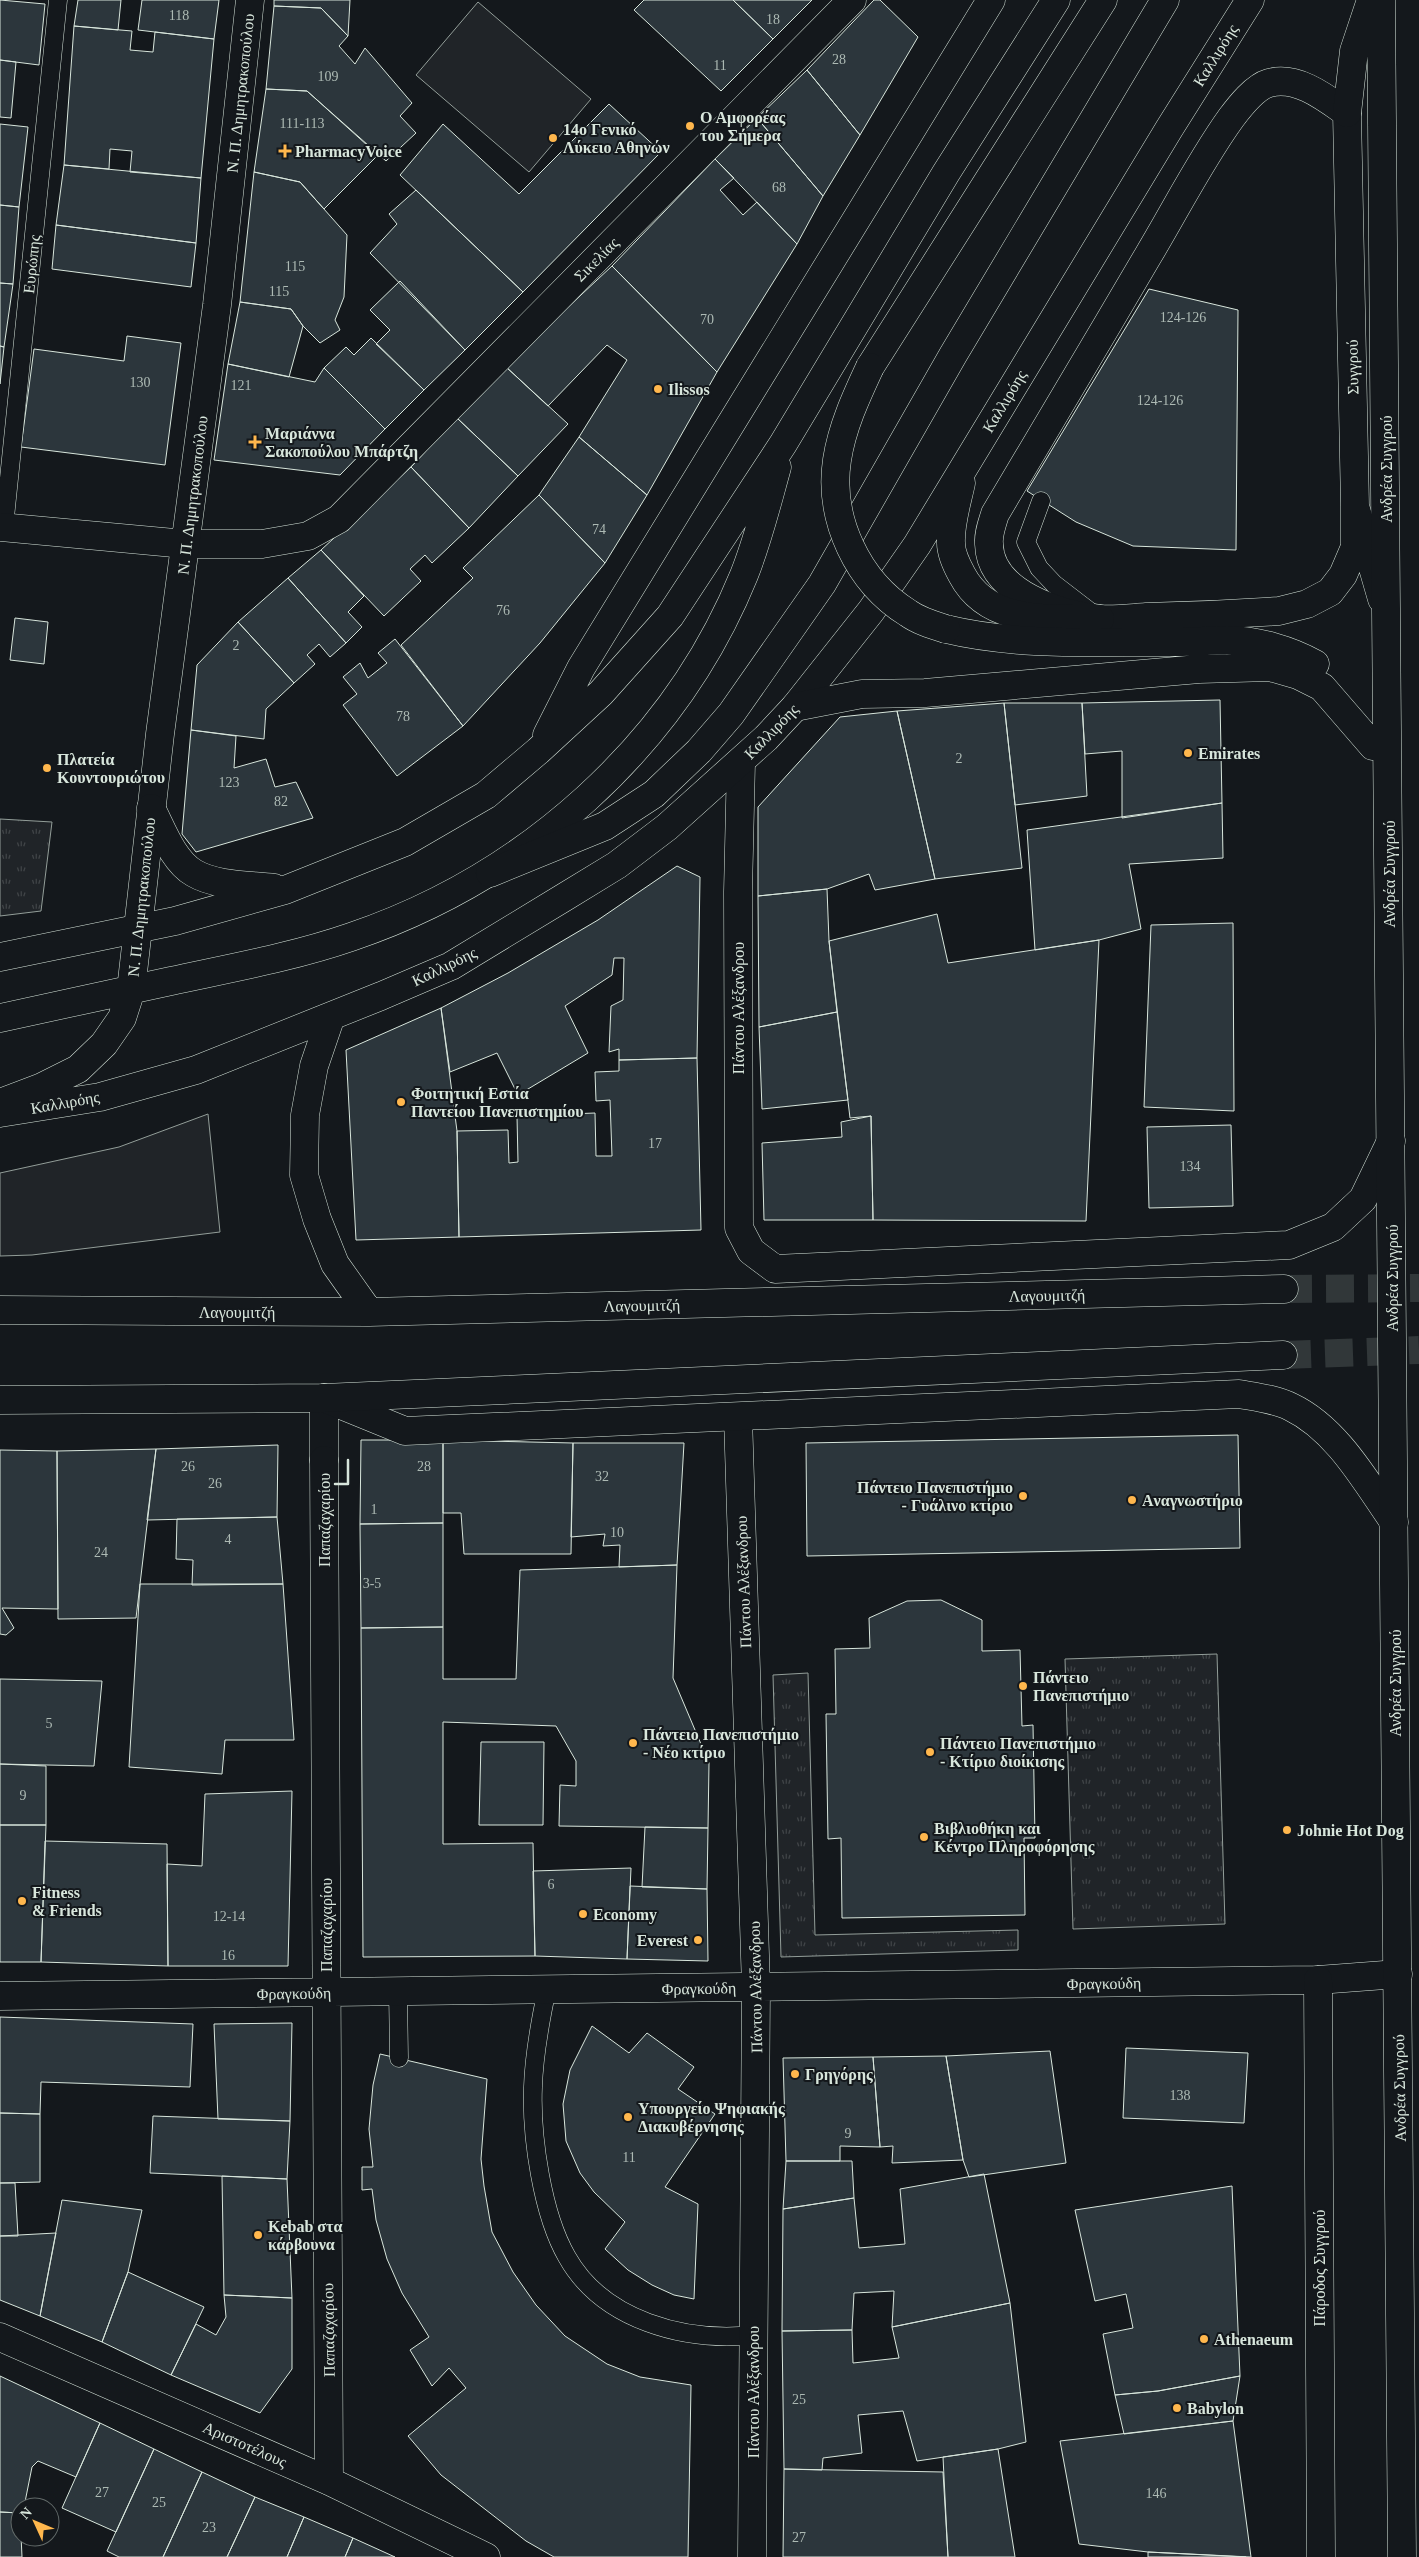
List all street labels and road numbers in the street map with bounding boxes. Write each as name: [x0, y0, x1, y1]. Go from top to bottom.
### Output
street label: Ν. Π. Δημητρακοπούλου: [224, 13, 258, 174]
street label: Καλλιρόης: [1190, 21, 1242, 90]
street label: Ευρώπης: [20, 233, 44, 294]
street label: Σικελίας: [571, 233, 622, 285]
street label: Συγγρού: [1344, 339, 1362, 395]
street label: Καλλιρόης: [979, 366, 1031, 436]
street label: Ν. Π. Δημητρακοπούλου: [174, 415, 212, 576]
street label: Ανδρέα Συγγρού: [1378, 415, 1396, 523]
street label: Καλλιρόης: [741, 700, 803, 763]
street label: Ν. Π. Δημητρακοπούλου: [125, 817, 159, 978]
street label: Ανδρέα Συγγρού: [1381, 820, 1399, 928]
street label: Πάντου Αλέξανδρου: [730, 942, 748, 1074]
street label: Καλλιρόης: [409, 943, 480, 990]
street label: Καλλιρόης: [29, 1088, 102, 1118]
street label: Ανδρέα Συγγρού: [1384, 1224, 1402, 1332]
street label: Λαγουμιτζή: [1009, 1286, 1085, 1306]
street label: Λαγουμιτζή: [604, 1296, 680, 1316]
street label: Λαγουμιτζή: [199, 1304, 275, 1322]
street label: Παπαζαχαρίου: [316, 1473, 334, 1567]
street label: Πάντου Αλέξανδρου: [733, 1515, 755, 1648]
street label: Ανδρέα Συγγρού: [1387, 1629, 1405, 1737]
street label: Παπαζαχαρίου: [318, 1878, 336, 1972]
street label: Πάντου Αλέξανδρου: [746, 1921, 766, 2053]
street label: Φραγκούδη: [1067, 1974, 1142, 1994]
street label: Φραγκούδη: [662, 1979, 737, 1999]
street label: Φραγκούδη: [257, 1984, 332, 2004]
street label: Ανδρέα Συγγρού: [1390, 2034, 1410, 2142]
street label: Πάροδος Συγγρού: [1311, 2209, 1329, 2327]
street label: Παπαζαχαρίου: [319, 2283, 339, 2377]
street label: Πάντου Αλέξανδρου: [745, 2326, 763, 2458]
street label: Αριστοτέλους: [200, 2418, 290, 2472]

